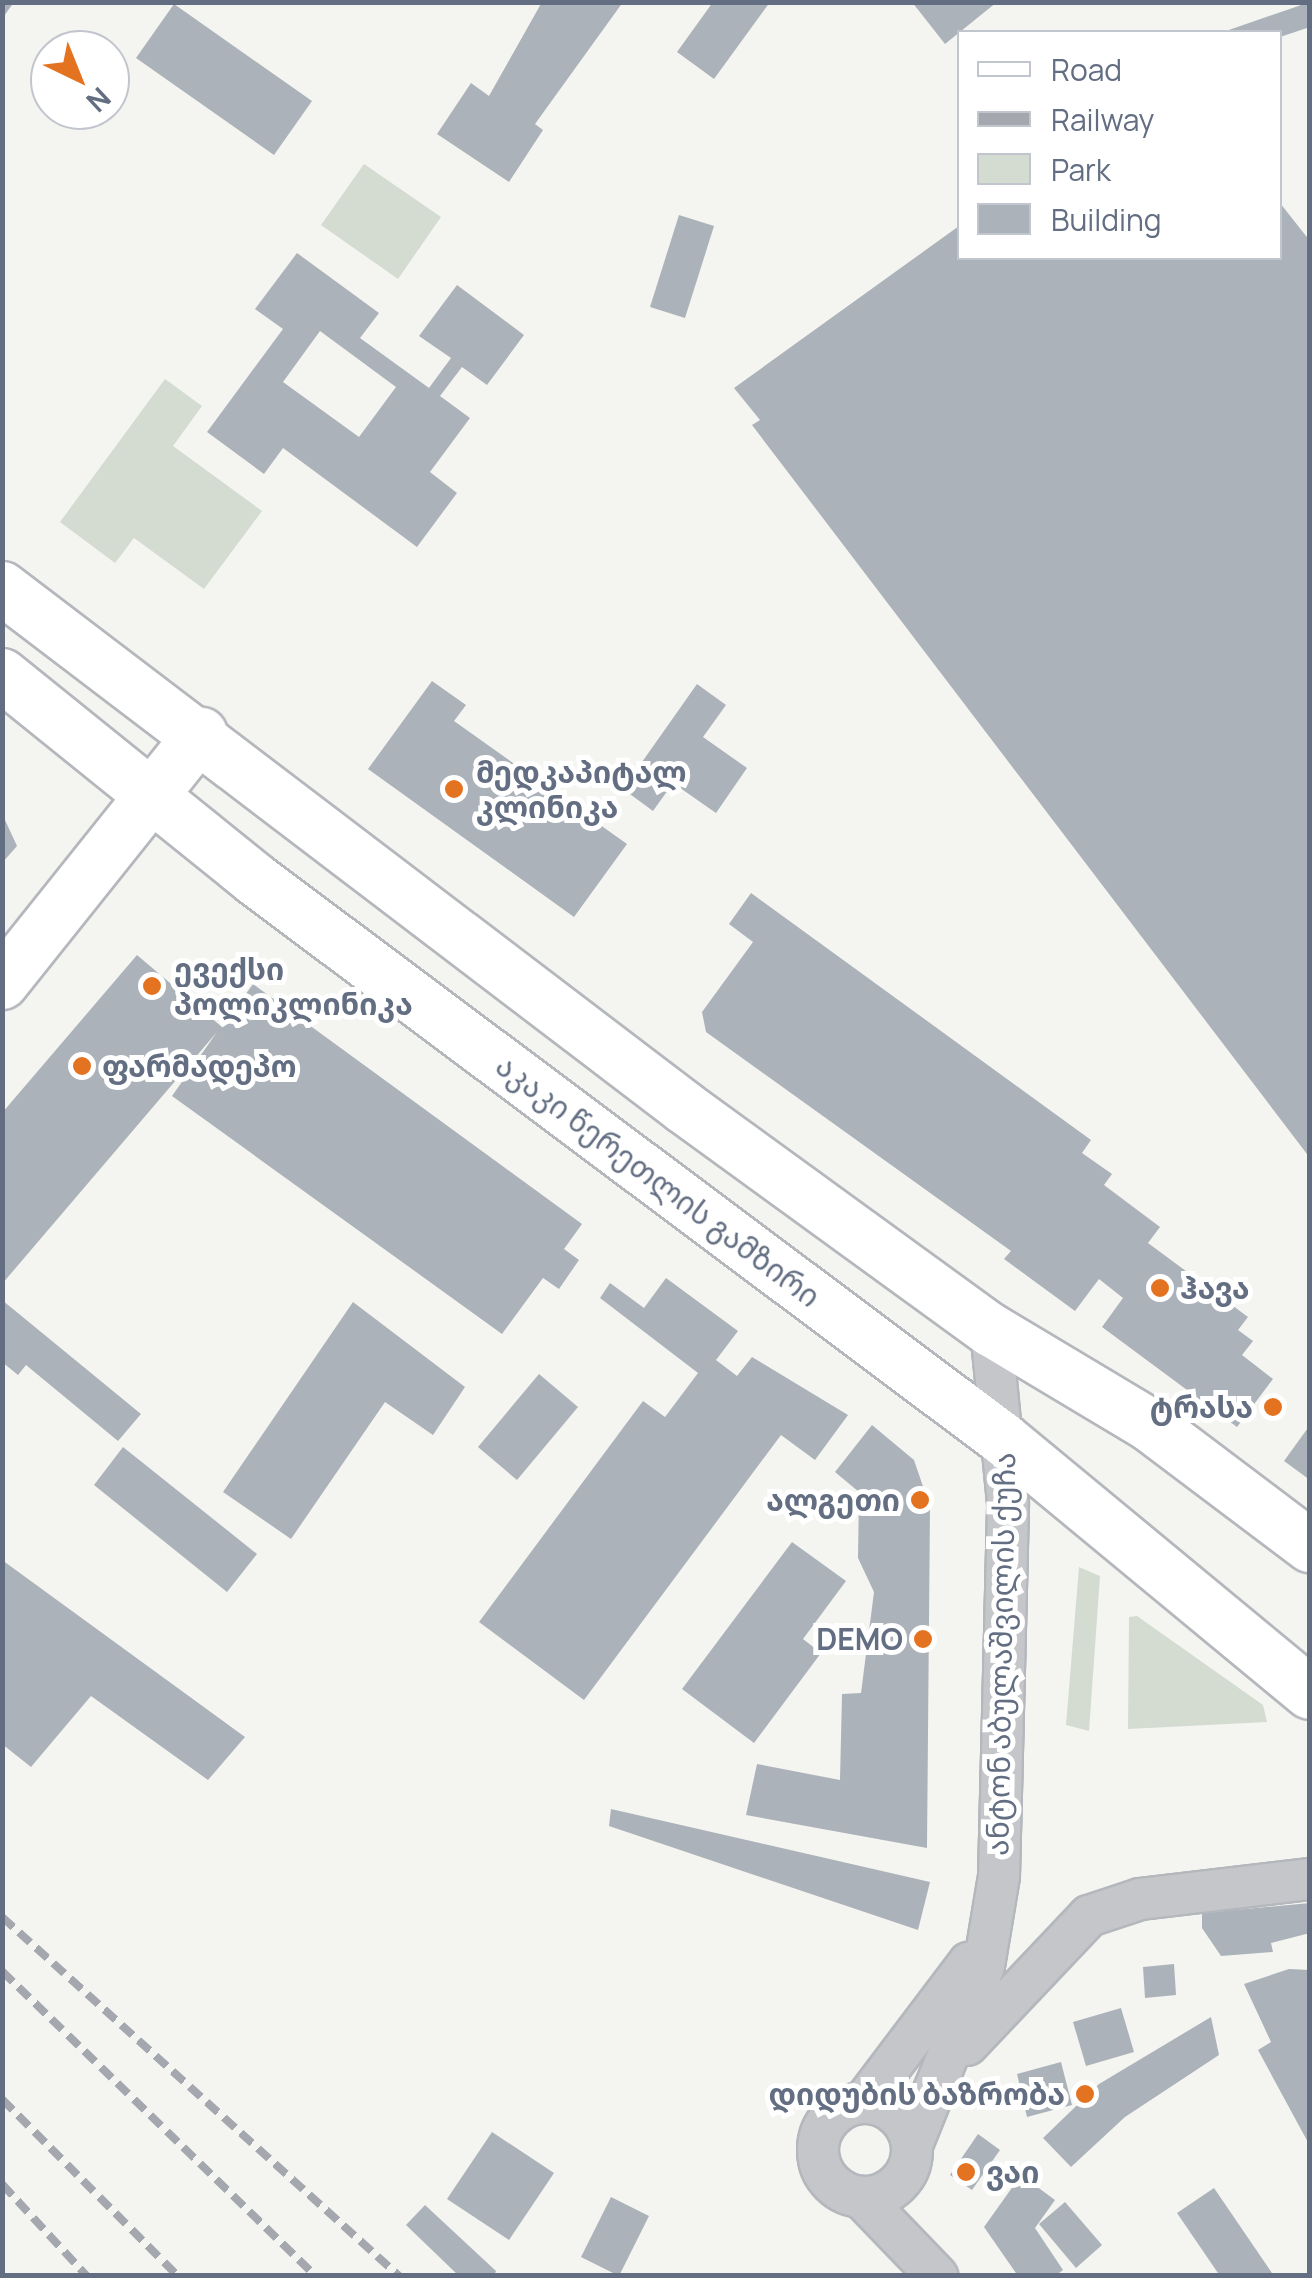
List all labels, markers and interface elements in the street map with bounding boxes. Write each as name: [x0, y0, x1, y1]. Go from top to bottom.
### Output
north arrow: [30, 30, 130, 130]
legend: [957, 30, 1282, 260]
text: Road: [1051, 49, 1122, 90]
text: N: [79, 80, 119, 121]
text: Railway: [1051, 99, 1154, 140]
text: Park: [1051, 149, 1111, 190]
text: Building: [1051, 199, 1162, 240]
place label: მედკაპიტალ კლინიკა: [476, 754, 687, 824]
marker: მედკაპიტალ კლინიკა: [441, 776, 467, 802]
place label: ევექსი პოლიკლინიკა: [174, 951, 413, 1022]
marker: ევექსი პოლიკლინიკა: [139, 973, 165, 999]
street label: აკაკი წერეთლის გამზირი: [489, 1047, 827, 1315]
place label: ფარმადეპო: [102, 1048, 297, 1084]
marker: ფარმადეპო: [71, 1055, 93, 1077]
place label: ჰავა: [1180, 1270, 1250, 1306]
marker: ჰავა: [1149, 1277, 1171, 1299]
place label: ტრასა: [1150, 1389, 1253, 1425]
marker: ტრასა: [1262, 1396, 1284, 1418]
street label: ანტონ აბულაშვილის ქუჩა: [979, 1452, 1023, 1856]
place label: ალგეთი: [766, 1482, 900, 1518]
marker: ალგეთი: [909, 1489, 931, 1511]
place label: DEMO: [816, 1621, 903, 1657]
marker: DEMO: [912, 1628, 934, 1650]
place label: დიდუბის ბაზრობა: [769, 2076, 1065, 2112]
marker: დიდუბის ბაზრობა: [1074, 2083, 1096, 2105]
place label: ვაი: [986, 2154, 1039, 2190]
marker: ვაი: [955, 2161, 977, 2183]

